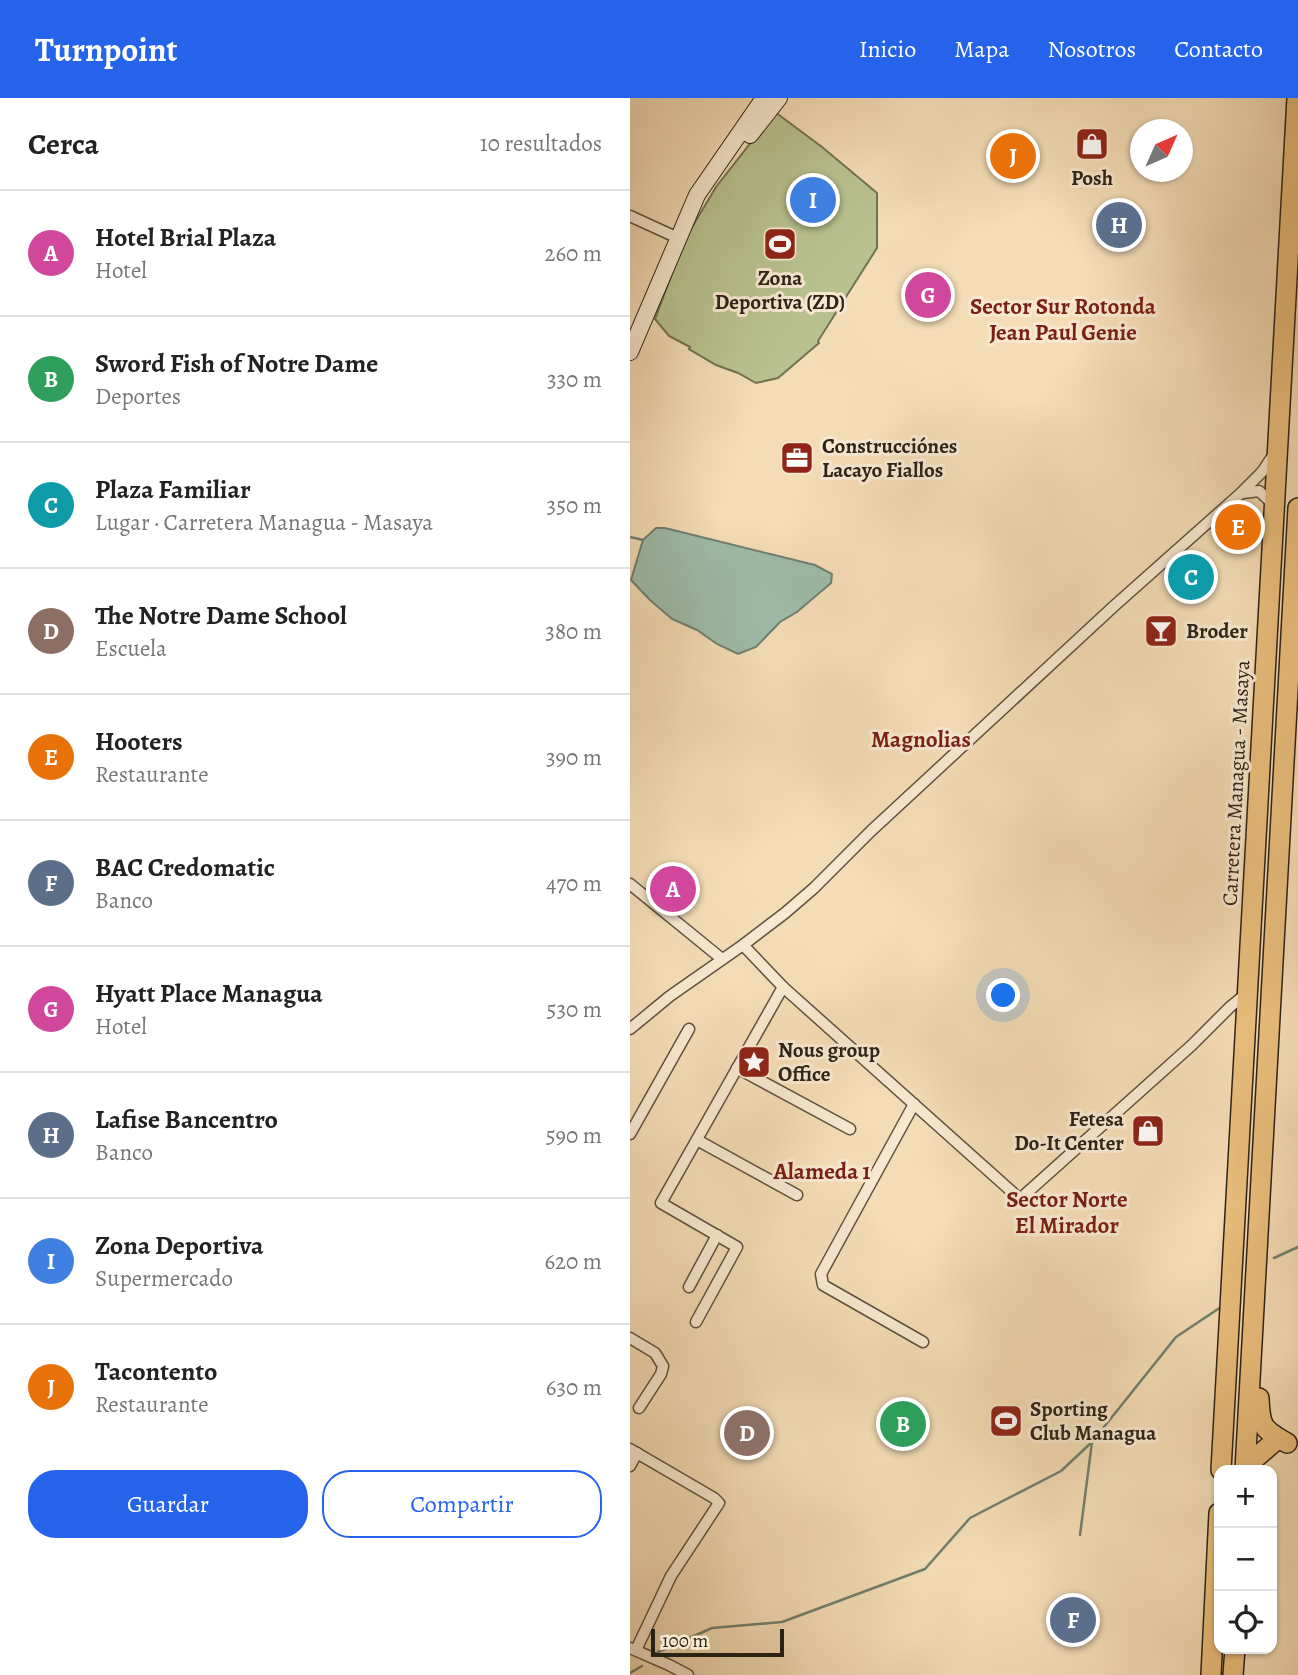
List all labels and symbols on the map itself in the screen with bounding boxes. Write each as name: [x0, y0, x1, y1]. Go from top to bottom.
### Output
north arrow: [1130, 119, 1193, 182]
shop icon: Posh: [1073, 125, 1111, 163]
pin: J: [990, 130, 1036, 182]
place label: Posh: [1071, 164, 1113, 192]
pin: I: [790, 174, 836, 226]
pin: H: [1096, 199, 1142, 251]
sports icon: Zona Deportiva (ZD): [761, 225, 799, 263]
place label: Zona Deportiva (ZD): [715, 264, 845, 316]
pin: G: [905, 269, 951, 321]
district label: Sector Sur Rotonda Jean Paul Genie: [970, 291, 1156, 348]
place label: Construcciónes Lacayo Fiallos: [822, 432, 957, 484]
office icon: Construcciónes Lacayo Fiallos: [778, 439, 816, 477]
pin: E: [1215, 501, 1261, 553]
pin: C: [1168, 551, 1214, 603]
bar icon: Broder: [1142, 612, 1180, 650]
place label: Broder: [1186, 617, 1248, 645]
street label: Carretera Managua - Masaya: [1216, 659, 1256, 907]
district label: Magnolias: [871, 724, 971, 755]
pin: A: [650, 863, 696, 915]
your location: [986, 978, 1020, 1012]
place label: Nous group Office: [778, 1036, 880, 1088]
place icon: Nous group Office: [735, 1043, 773, 1081]
place label: Fetesa Do-It Center: [1014, 1105, 1125, 1157]
shop icon: Fetesa Do-It Center: [1129, 1112, 1167, 1150]
district label: Alameda 1: [773, 1156, 870, 1187]
district label: Sector Norte El Mirador: [1006, 1184, 1128, 1241]
place label: Sporting Club Managua: [1030, 1395, 1157, 1447]
pin: B: [880, 1398, 926, 1450]
sports icon: Sporting Club Managua: [987, 1402, 1025, 1440]
pin: D: [724, 1407, 770, 1459]
pin: F: [1050, 1594, 1096, 1646]
scale bar: [651, 1626, 784, 1658]

